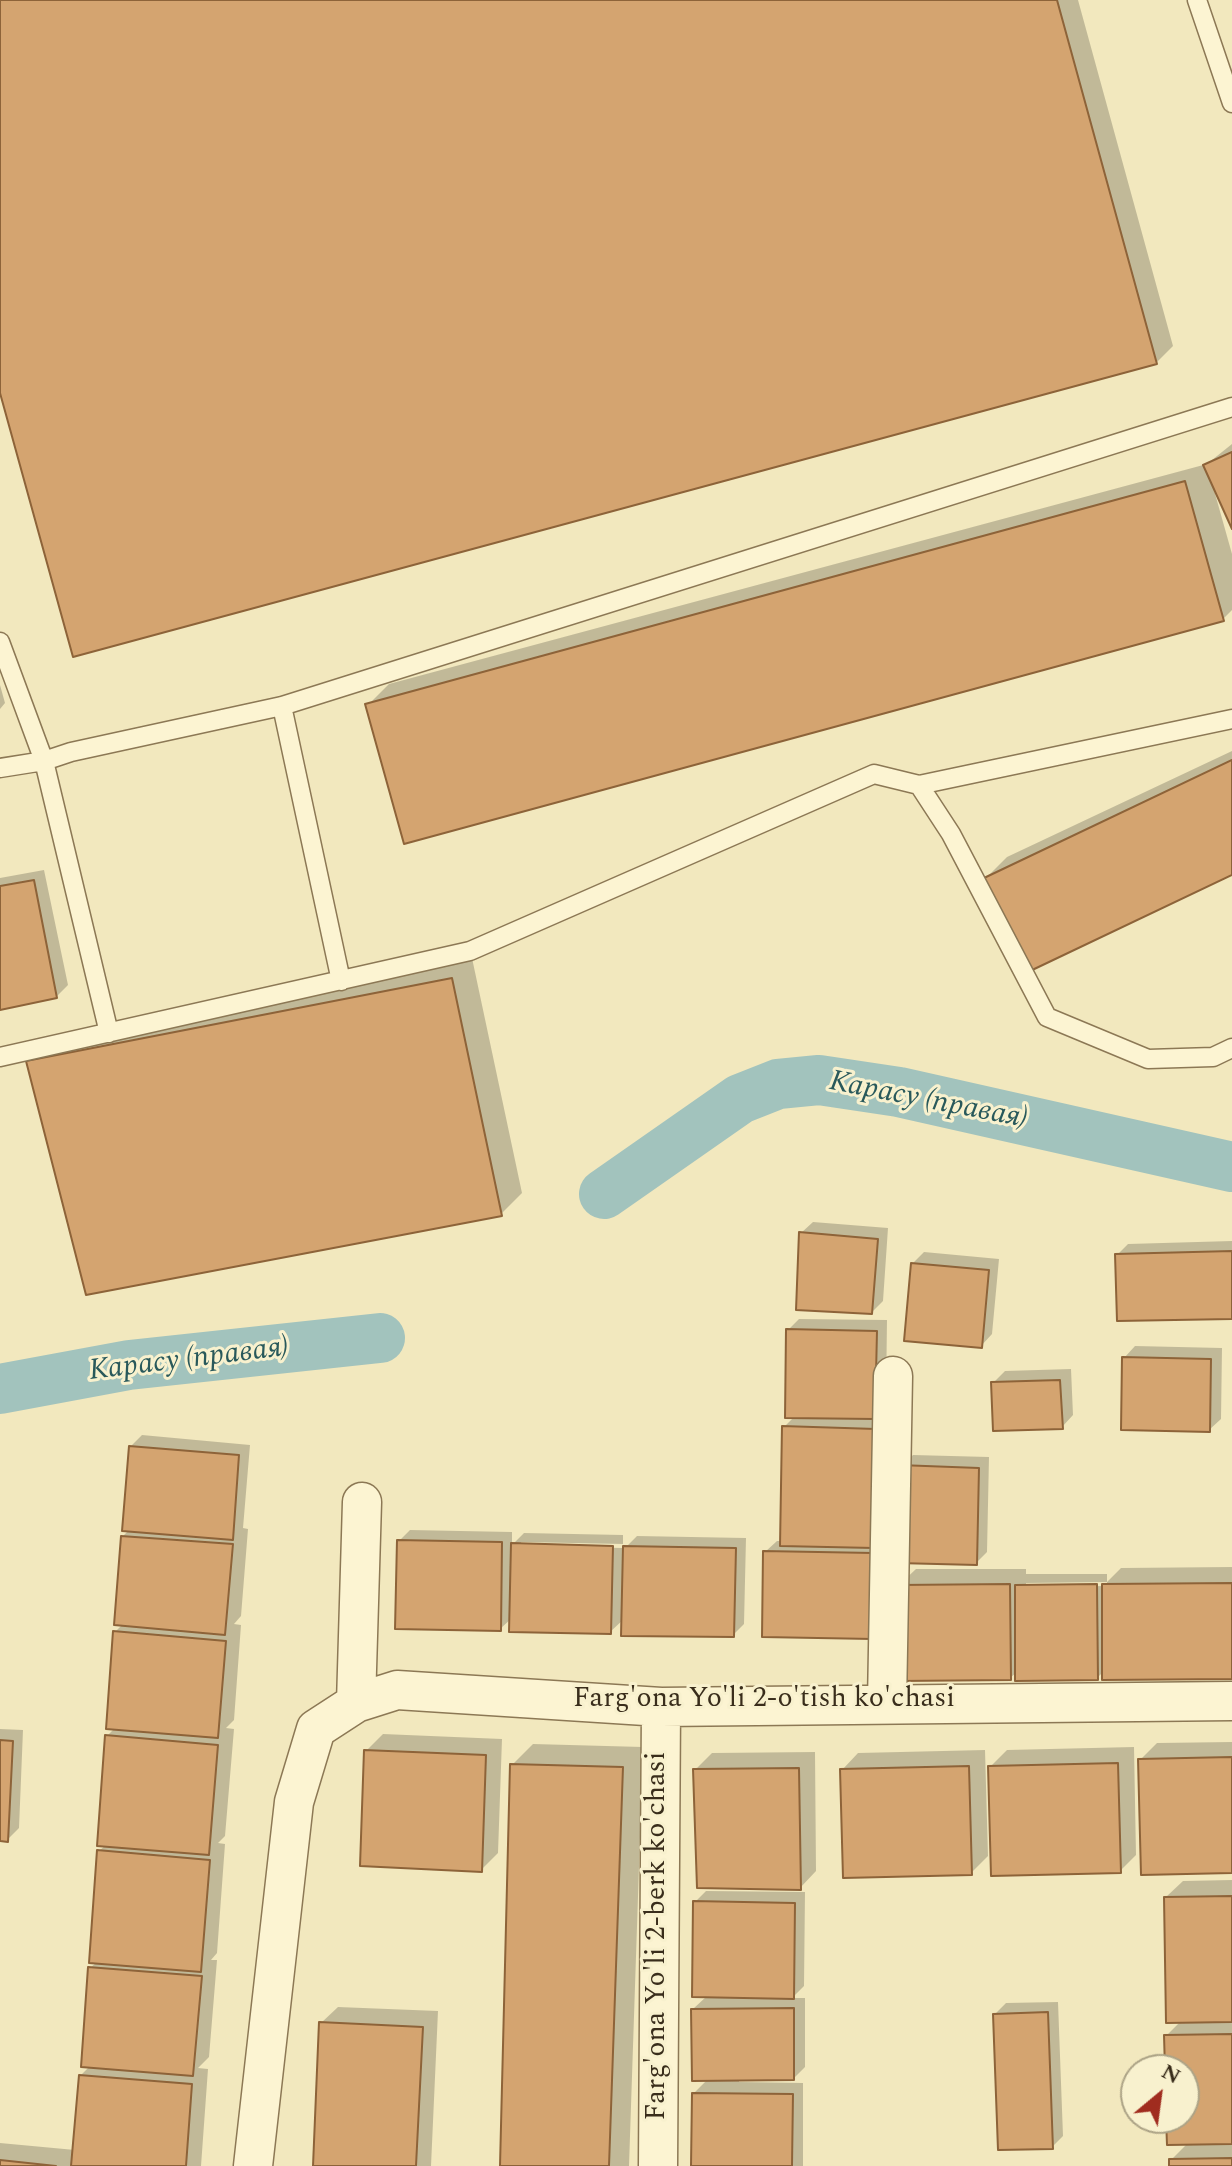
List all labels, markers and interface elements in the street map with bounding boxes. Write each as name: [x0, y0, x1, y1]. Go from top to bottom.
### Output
water label: Карасу (правая): [826, 1065, 1030, 1139]
water label: Карасу (правая): [87, 1331, 291, 1391]
street label: Farg'ona Yo'li 2-o'tish ko'chasi: [573, 1684, 955, 1718]
street label: Farg'ona Yo'li 2-berk ko'chasi: [642, 1752, 676, 2120]
north arrow: [1120, 2054, 1200, 2134]
text: N: [1155, 2056, 1187, 2093]

